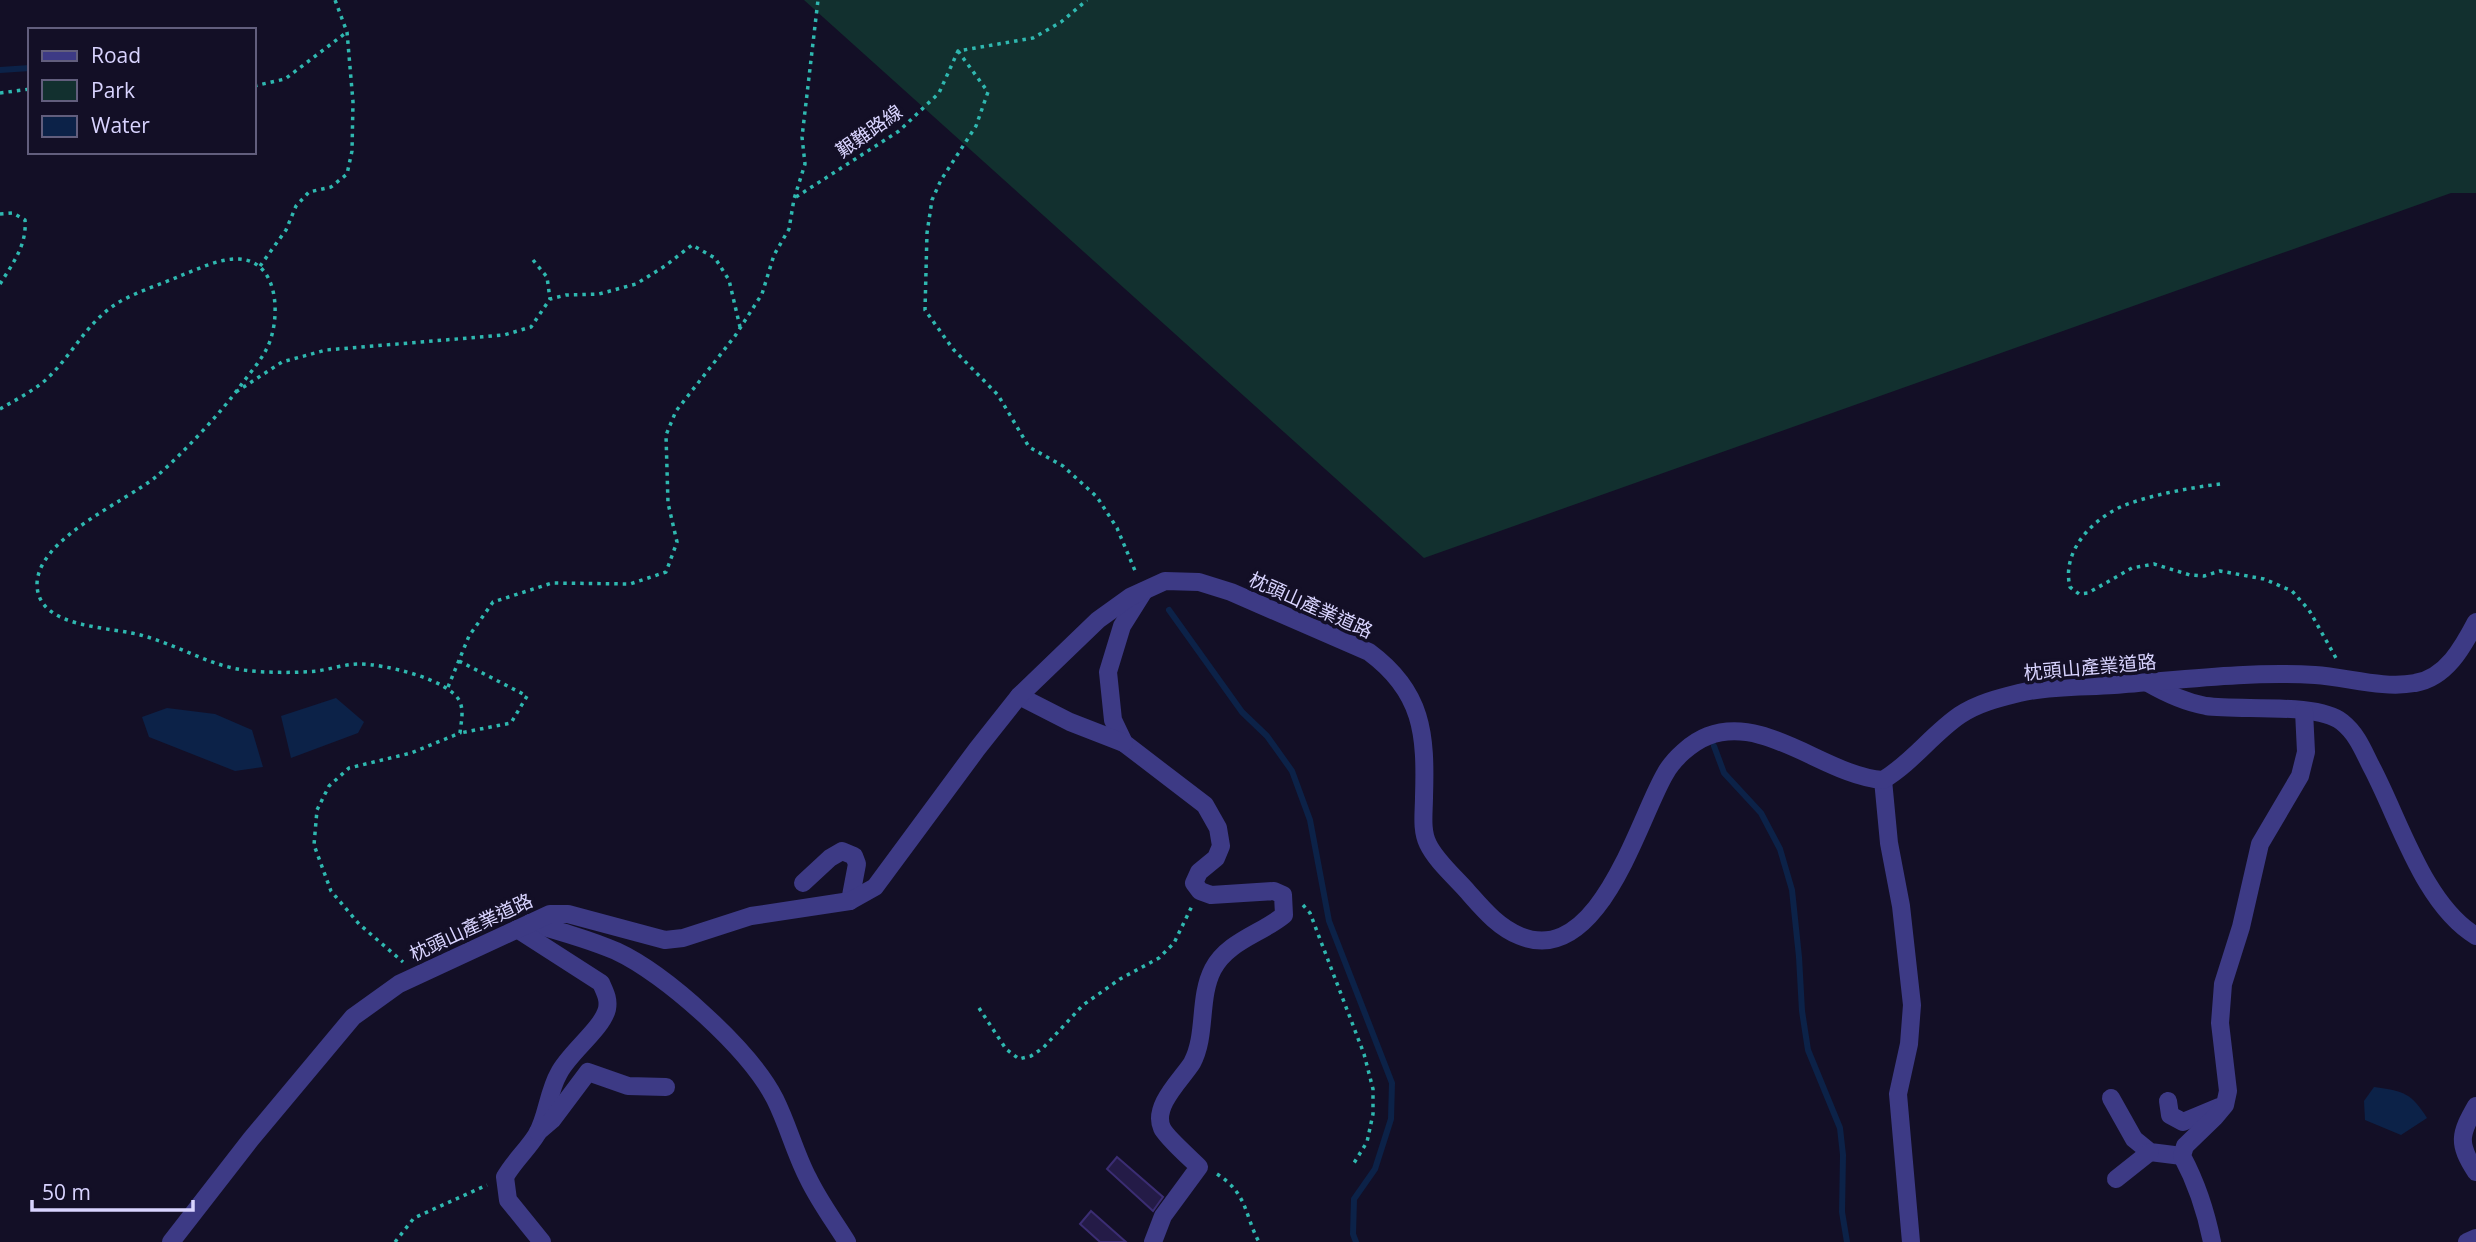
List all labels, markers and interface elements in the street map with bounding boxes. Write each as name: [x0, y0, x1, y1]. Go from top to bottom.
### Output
legend: [28, 28, 256, 154]
text: Road: [91, 41, 141, 69]
text: Park: [91, 76, 135, 104]
street label: 艱難路線: [830, 99, 908, 163]
text: Water: [91, 111, 150, 139]
street label: 枕頭山產業道路: [1245, 566, 1377, 644]
street label: 枕頭山產業道路: [2023, 648, 2157, 686]
street label: 枕頭山產業道路: [405, 887, 537, 967]
scale bar: [32, 1168, 192, 1212]
text: 50 m: [42, 1178, 91, 1206]

